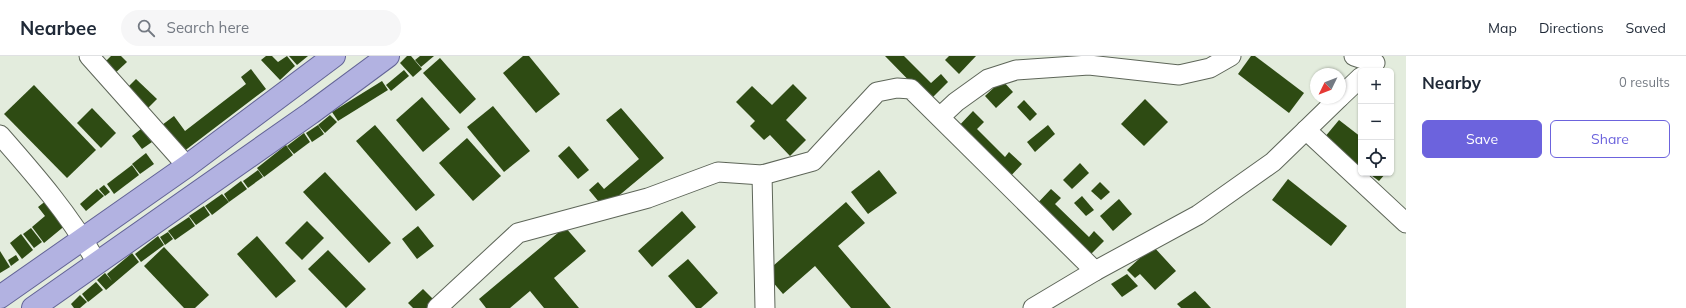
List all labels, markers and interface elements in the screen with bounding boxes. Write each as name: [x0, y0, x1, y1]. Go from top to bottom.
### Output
search box: [121, 10, 401, 46]
text: Nearbee: [20, 16, 97, 40]
icon: search: [135, 17, 157, 39]
text: Search here: [167, 18, 249, 37]
text: Map: [1488, 19, 1517, 37]
text: Directions: [1539, 19, 1604, 37]
text: Saved: [1626, 19, 1666, 37]
north arrow: [1310, 68, 1346, 104]
map controls: [1358, 68, 1394, 176]
button: +: [1358, 68, 1394, 104]
text: Nearby: [1422, 72, 1481, 93]
text: 0 results: [1619, 74, 1670, 90]
button: −: [1358, 104, 1394, 140]
button: Save: [1422, 120, 1542, 158]
button: Share: [1550, 120, 1670, 158]
button: locate: [1358, 140, 1394, 176]

